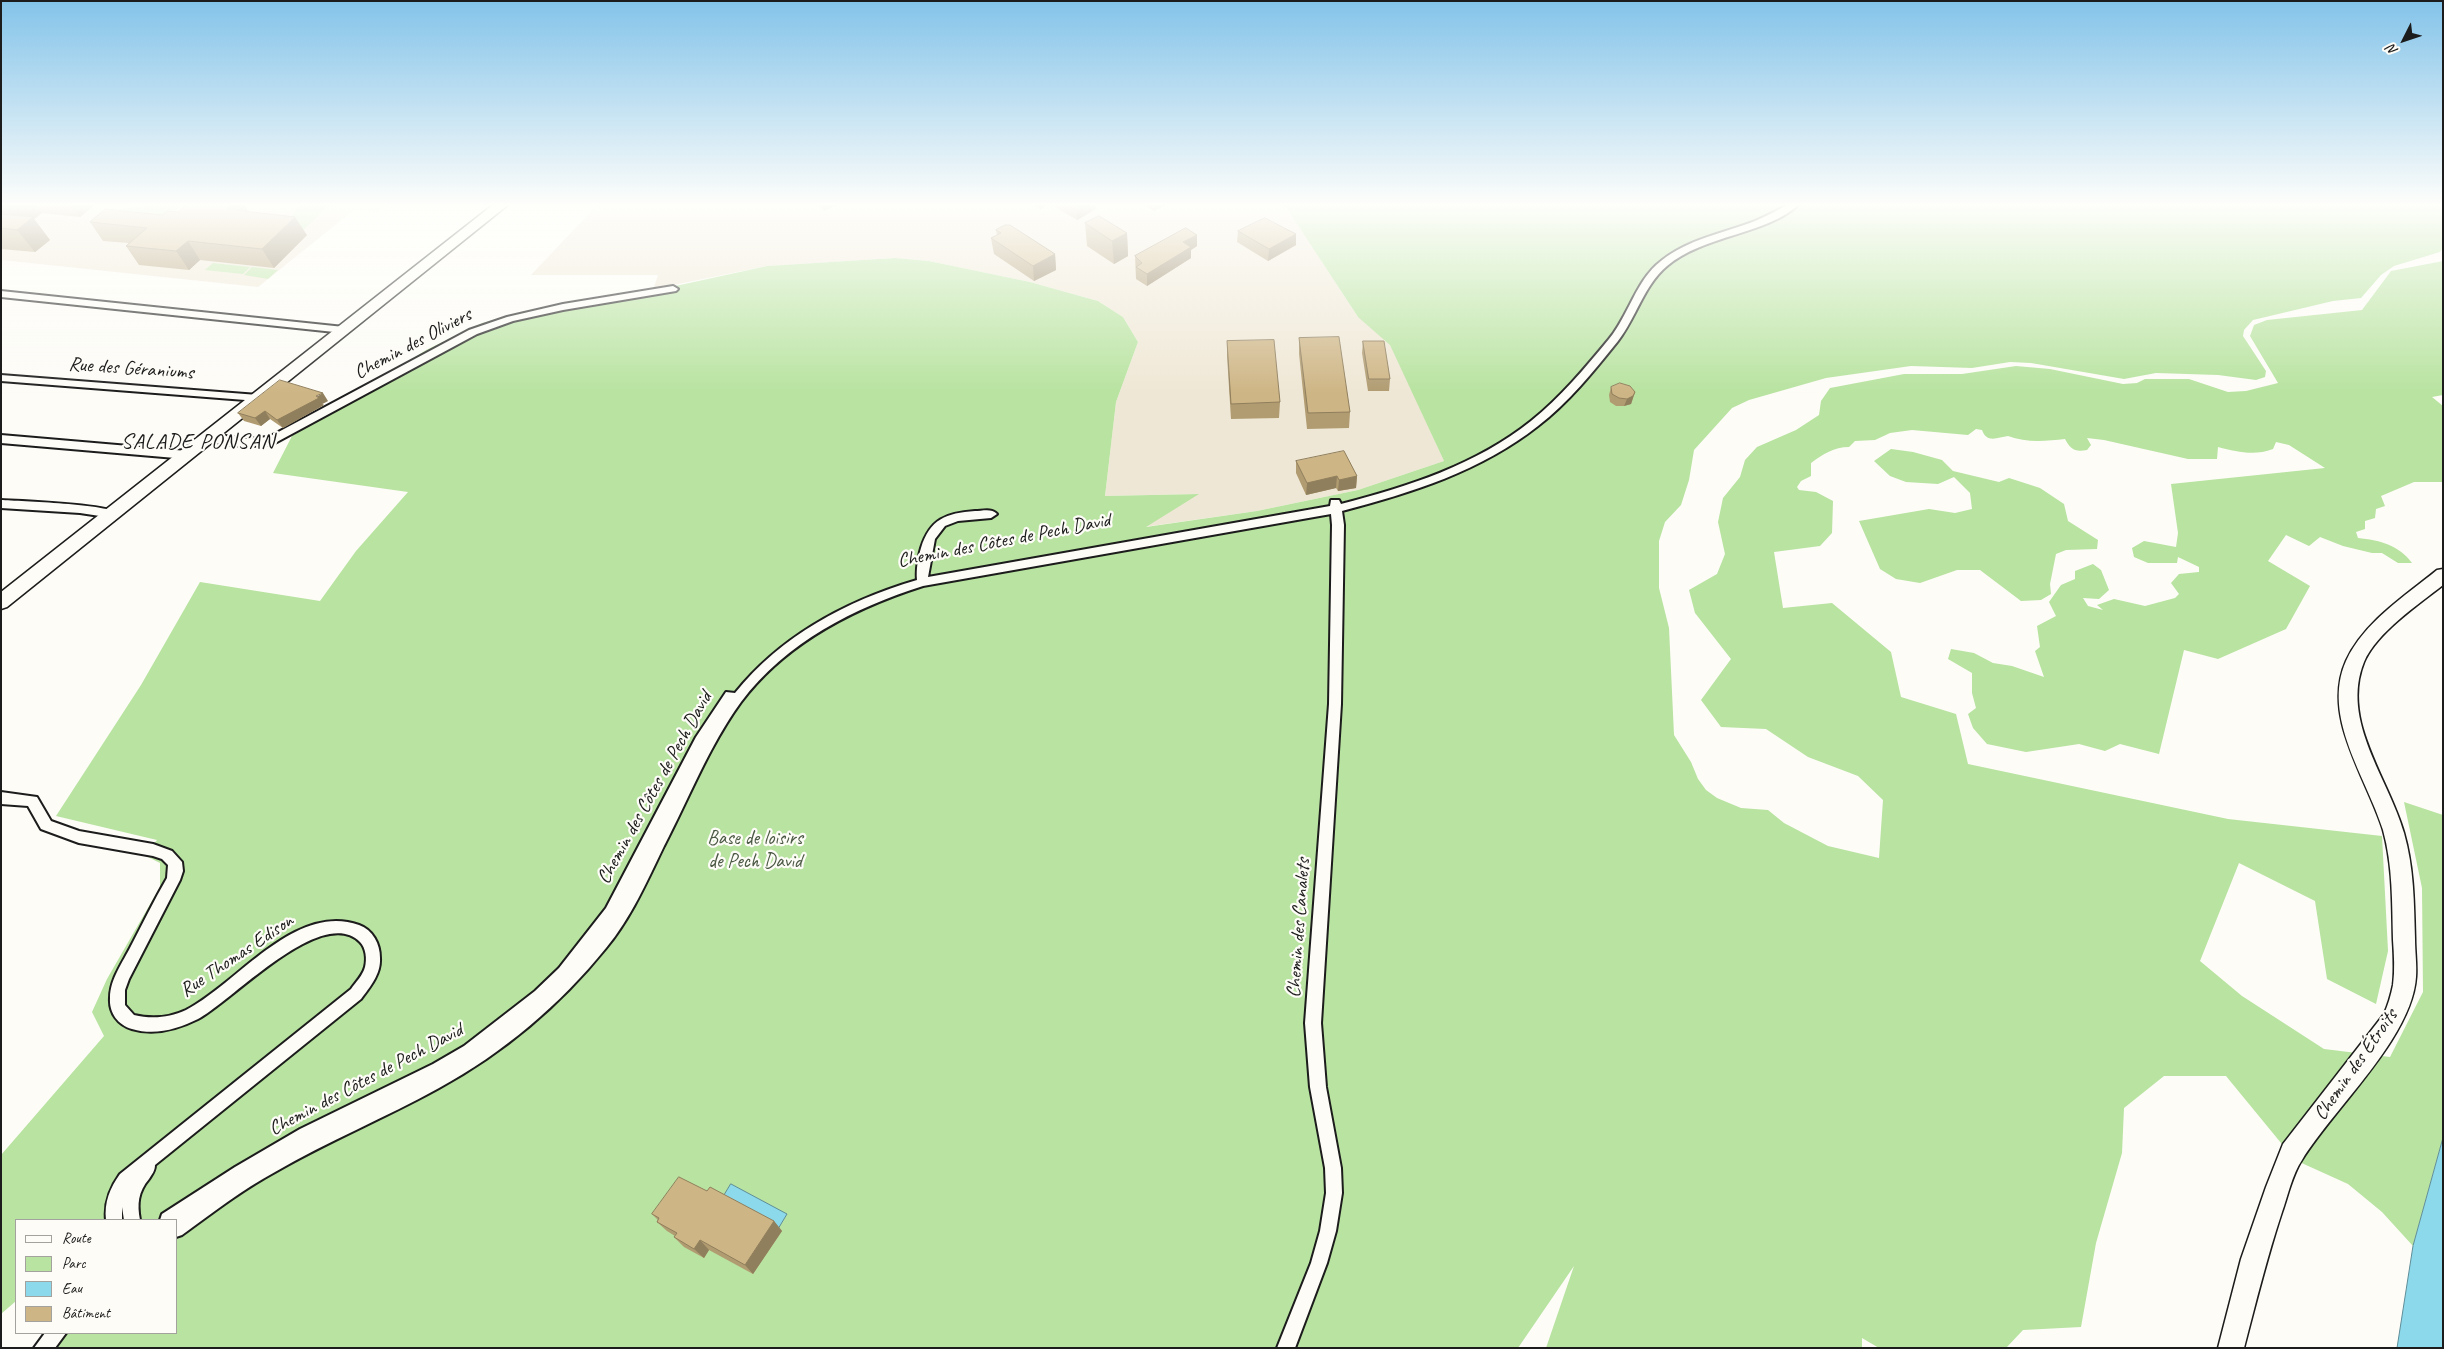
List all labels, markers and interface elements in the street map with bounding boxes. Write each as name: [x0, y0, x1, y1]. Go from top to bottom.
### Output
north arrow: [2379, 15, 2429, 65]
text: N: [2383, 41, 2402, 59]
street label: Chemin des Oliviers: [350, 303, 476, 385]
street label: Rue des Géraniums: [68, 353, 194, 385]
district label: SALADE PONSAN: [121, 429, 275, 455]
street label: Chemin des Côtes de Pech David: [896, 509, 1112, 573]
street label: Chemin des Côtes de Pech David: [592, 688, 718, 888]
park label: Base de loisirs de Pech David: [707, 827, 803, 874]
street label: Chemin des Canalets: [1282, 858, 1316, 998]
street label: Rue Thomas Edison: [176, 909, 298, 1003]
street label: Chemin des Étroits: [2309, 1005, 2403, 1125]
street label: Chemin des Côtes de Pech David: [265, 1019, 467, 1141]
legend: [15, 1219, 178, 1334]
text: Route: [62, 1229, 91, 1248]
text: Parc: [62, 1254, 86, 1273]
text: Eau: [62, 1279, 82, 1298]
text: Bâtiment: [62, 1304, 110, 1323]

